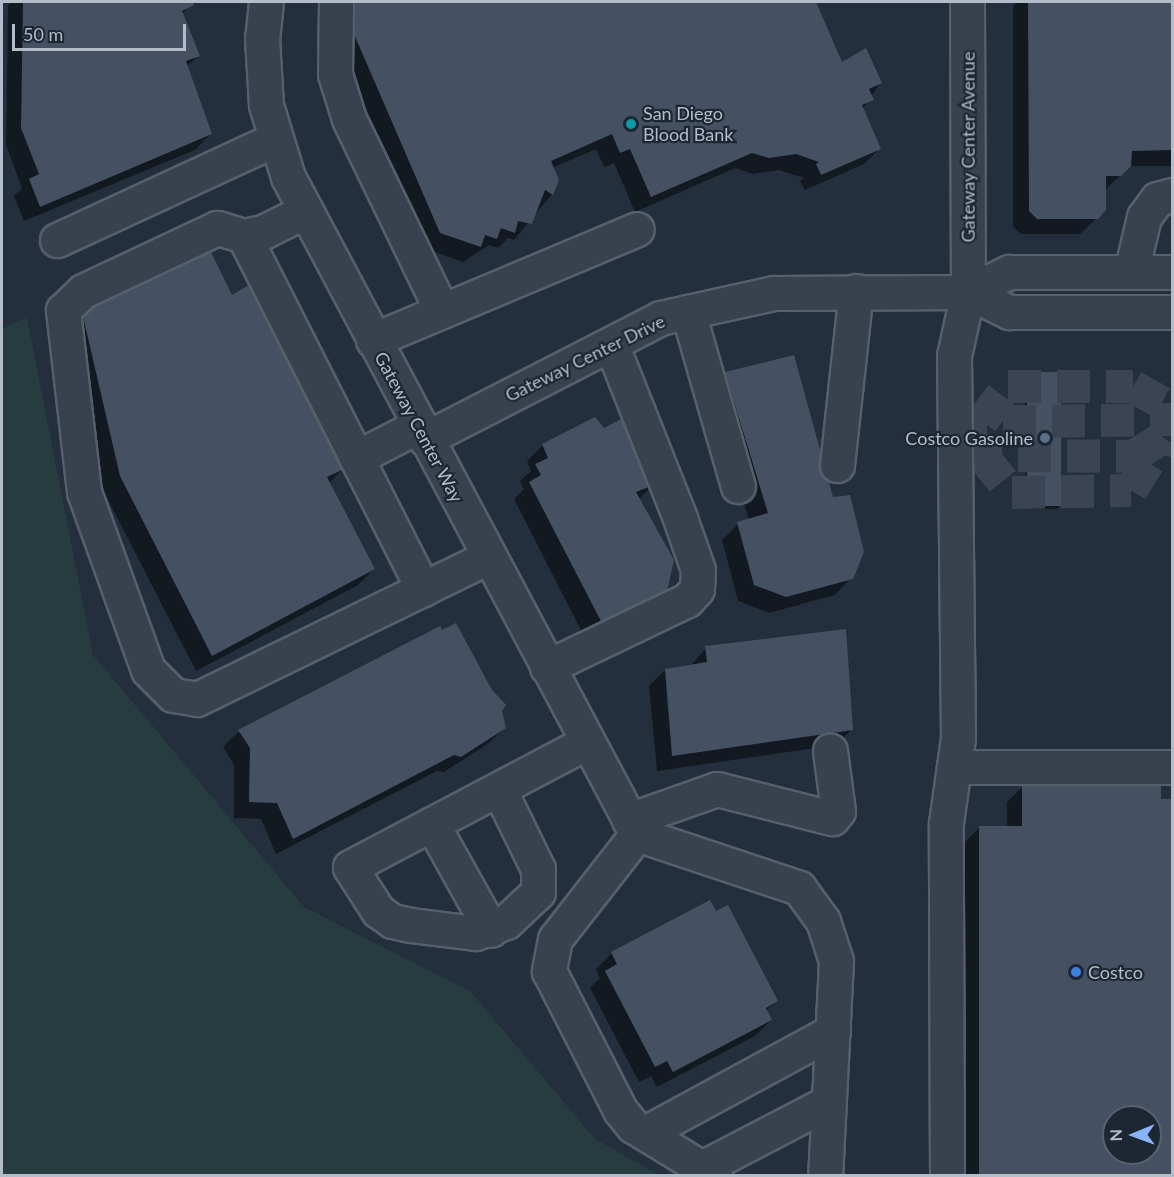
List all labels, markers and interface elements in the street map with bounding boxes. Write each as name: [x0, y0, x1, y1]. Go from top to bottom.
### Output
scale bar: [15, 12, 189, 50]
text: 50 m: [23, 23, 63, 45]
street label: Gateway Center Avenue: [957, 51, 979, 243]
place label: San Diego Blood Bank: [643, 103, 733, 146]
marker: San Diego Blood Bank: [624, 117, 638, 131]
street label: Gateway Center Drive: [501, 310, 669, 406]
street label: Gateway Center Way: [370, 348, 468, 506]
place label: Costco Gasoline: [905, 427, 1033, 449]
marker: Costco Gasoline: [1038, 431, 1052, 445]
place label: Costco: [1088, 961, 1143, 983]
marker: Costco: [1069, 965, 1083, 979]
north arrow: [1102, 1105, 1162, 1165]
text: N: [1106, 1129, 1125, 1142]

